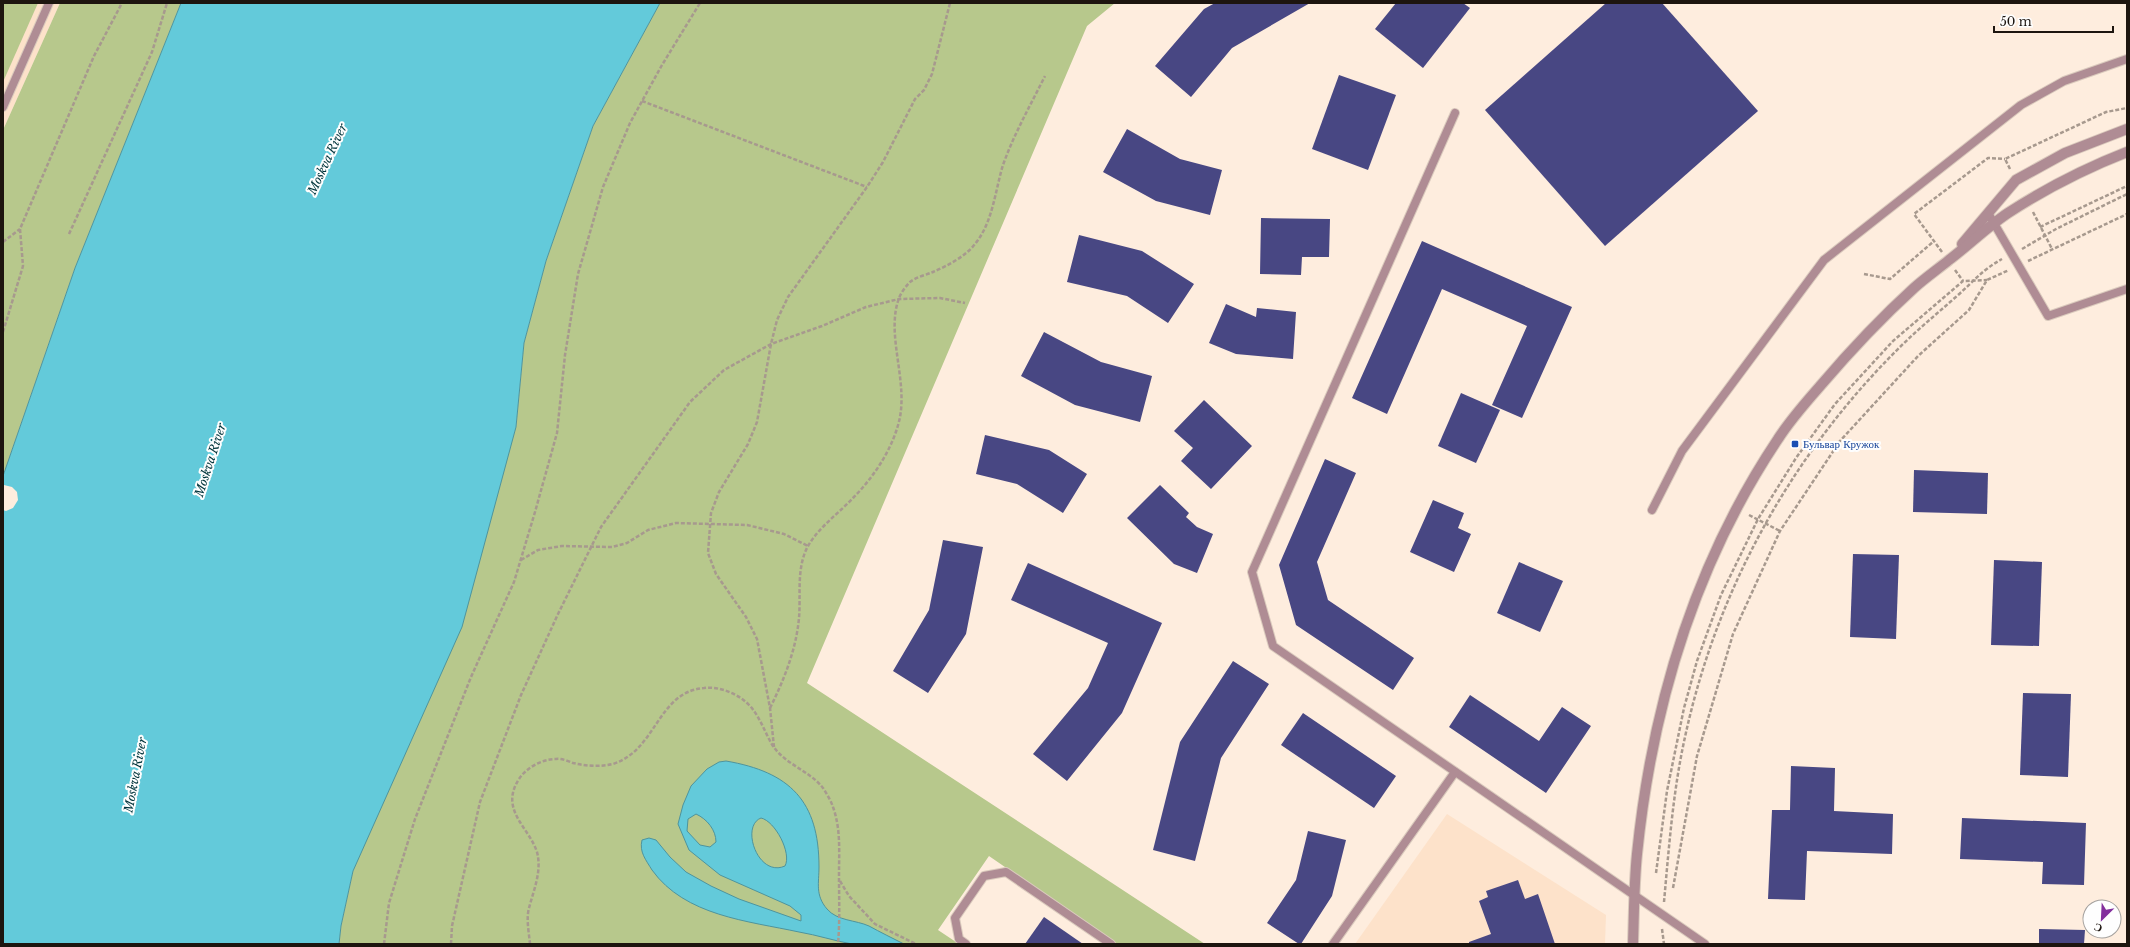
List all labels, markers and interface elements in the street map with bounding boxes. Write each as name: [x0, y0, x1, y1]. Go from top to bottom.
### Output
scale bar: [1994, 8, 2113, 34]
text: 50 m: [2000, 14, 2032, 29]
water label: Moskva River: [304, 121, 350, 198]
water label: Moskva River: [191, 421, 229, 500]
place label: Бульвар Кружок: [1803, 437, 1880, 451]
marker: Бульвар Кружок: [1790, 439, 1800, 449]
water label: Moskva River: [120, 736, 150, 815]
north arrow: [2082, 899, 2122, 939]
text: С: [2091, 920, 2104, 936]

